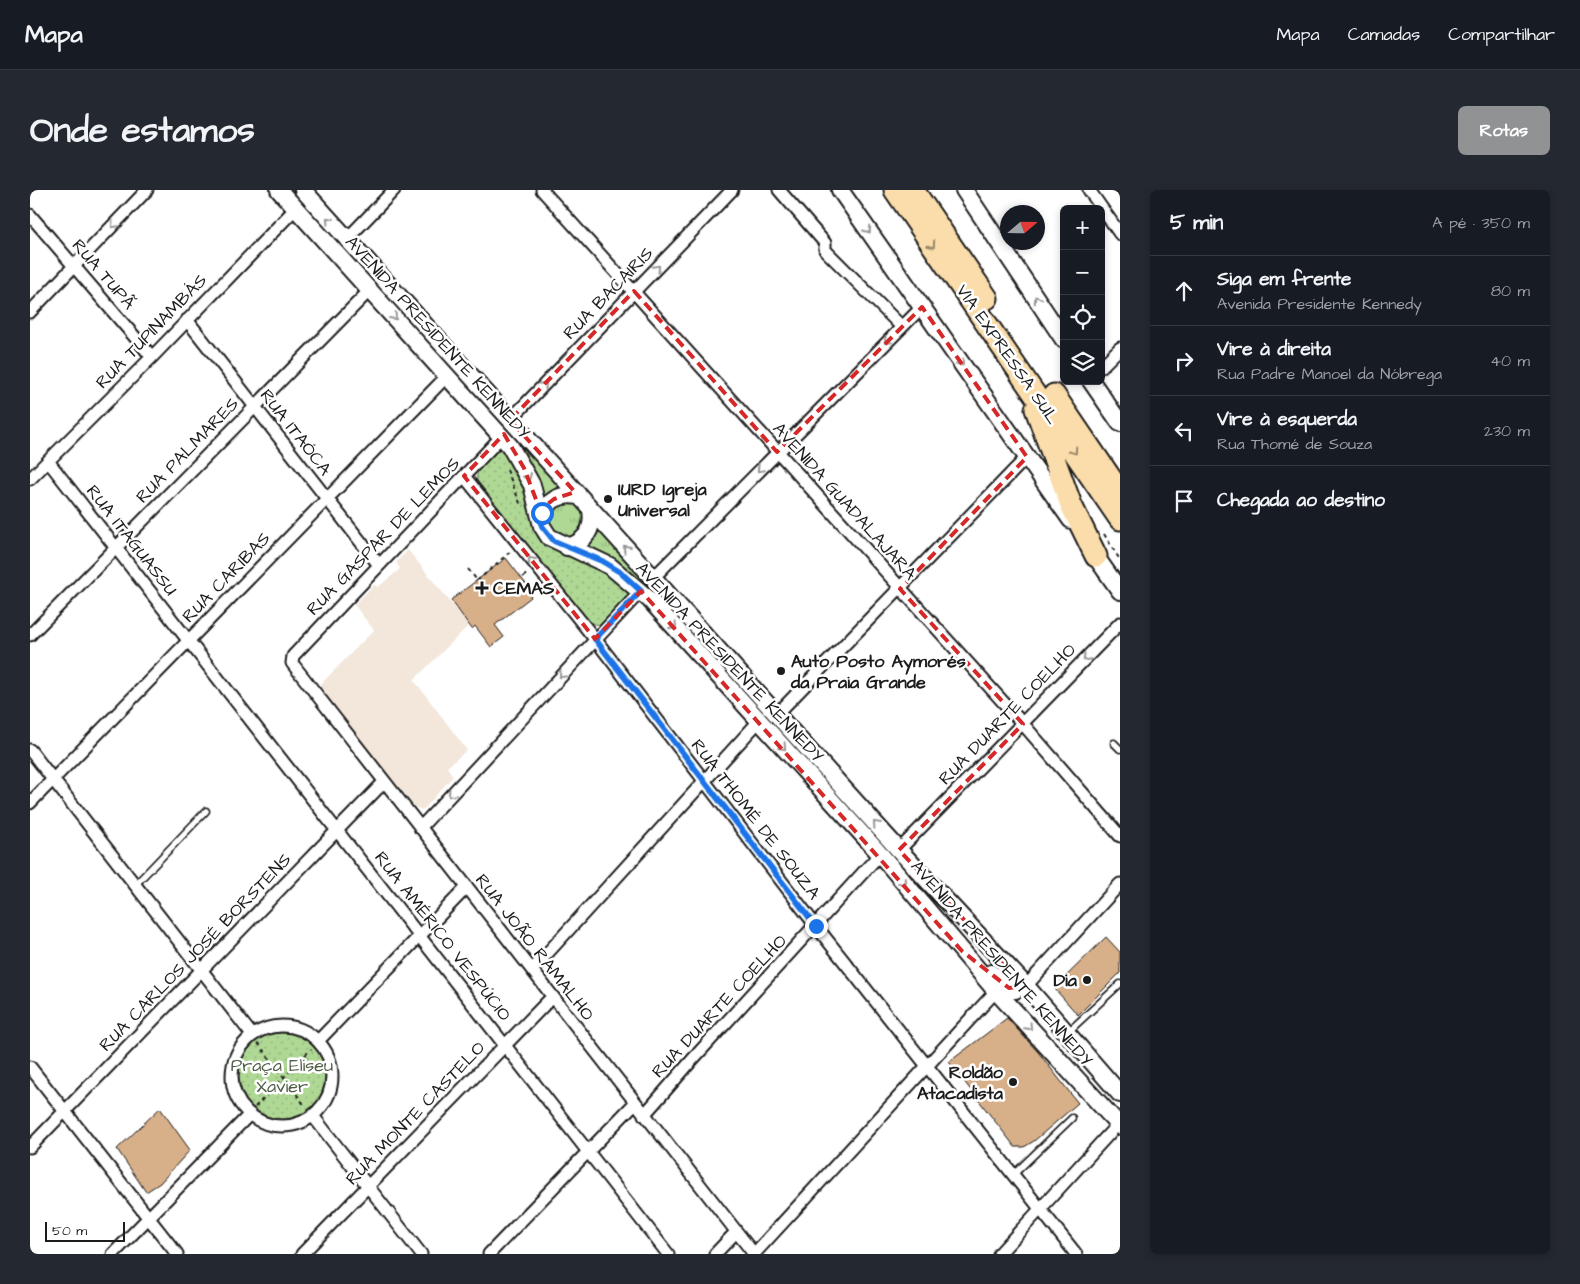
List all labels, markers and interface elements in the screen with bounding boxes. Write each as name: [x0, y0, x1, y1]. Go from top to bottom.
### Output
text: Mapa: [25, 18, 83, 52]
text: Mapa: [1276, 22, 1320, 47]
text: Camadas: [1348, 22, 1420, 47]
text: Compartilhar: [1448, 22, 1555, 47]
text: Onde estamos: [30, 106, 255, 155]
button: Rotas: [1458, 106, 1550, 155]
north arrow: [1000, 205, 1045, 250]
map controls: [1060, 205, 1105, 385]
button: +: [1060, 205, 1105, 250]
text: 5 min: [1170, 208, 1223, 237]
text: A pé · 350 m: [1432, 212, 1530, 234]
one-way arrow: [326, 216, 335, 225]
one-way arrow: [111, 220, 120, 229]
one-way arrow: [862, 224, 871, 234]
street label: AVENIDA PRESIDENTE KENNEDY: [339, 230, 536, 445]
street label: RUA TUPÃ: [66, 234, 142, 315]
one-way arrow: [926, 240, 936, 249]
street label: RUA BACAIRIS: [558, 241, 659, 345]
button: −: [1060, 250, 1105, 295]
one-way arrow: [651, 264, 660, 273]
text: Siga em frente: [1217, 266, 1351, 293]
street label: RUA TUPINAMBÁS: [90, 268, 213, 394]
icon: ahead: [1170, 277, 1198, 305]
street label: VIA EXPRESSA SUL: [950, 279, 1066, 430]
text: 80 m: [1491, 280, 1530, 302]
text: Avenida Presidente Kennedy: [1217, 293, 1422, 315]
button: locate: [1060, 295, 1105, 340]
one-way arrow: [1034, 296, 1043, 305]
one-way arrow: [388, 311, 397, 320]
one-way arrow: [884, 336, 893, 345]
text: Vire à direita: [1217, 336, 1331, 363]
button: layers: [1060, 340, 1105, 385]
icon: right: [1170, 347, 1198, 375]
text: 40 m: [1490, 350, 1530, 372]
one-way arrow: [955, 357, 964, 367]
text: Rua Padre Manoel da Nóbrega: [1217, 363, 1442, 385]
one-way arrow: [538, 381, 547, 390]
street label: RUA ITAÓCA: [254, 384, 338, 481]
street label: RUA PALMARES: [130, 392, 244, 509]
text: Vire à esquerda: [1217, 406, 1357, 433]
street label: AVENIDA GUADALAJARA: [767, 417, 923, 586]
icon: left: [1170, 417, 1198, 445]
text: 230 m: [1484, 420, 1530, 442]
text: Rua Thomé de Souza: [1217, 433, 1372, 455]
one-way arrow: [1068, 445, 1077, 455]
street label: RUA GASPAR DE LEMOS: [301, 452, 466, 621]
one-way arrow: [757, 463, 766, 472]
one-way arrow: [522, 472, 532, 481]
place label: IURD Igreja Universal: [618, 477, 707, 523]
street label: RUA ITAGUASSU: [80, 480, 183, 601]
icon: arrive: [1170, 487, 1198, 515]
text: Chegada ao destino: [1217, 487, 1385, 514]
marker: IURD Igreja Universal: [602, 493, 614, 505]
route start: [531, 502, 554, 525]
street label: RUA CARIBAS: [177, 526, 276, 628]
one-way arrow: [623, 545, 632, 554]
one-way arrow: [529, 557, 537, 566]
street label: AVENIDA PRESIDENTE KENNEDY: [630, 557, 830, 768]
place label: CEMAS: [493, 576, 555, 601]
marker: CEMAS: [475, 581, 489, 595]
one-way arrow: [668, 621, 677, 630]
street label: RUA DUARTE COELHO: [933, 638, 1082, 791]
place label: Auto Posto Aymorés da Praia Grande: [790, 649, 966, 695]
one-way arrow: [1083, 653, 1092, 662]
marker: Auto Posto Aymorés da Praia Grande: [775, 665, 787, 677]
one-way arrow: [559, 669, 568, 678]
street label: RUA THOMÉ DE SOUZA: [685, 734, 827, 905]
one-way arrow: [777, 742, 786, 751]
one-way arrow: [448, 789, 457, 798]
one-way arrow: [873, 821, 882, 830]
street label: RUA AMÉRICO VESPÚCIO: [368, 846, 517, 1026]
street label: RUA CARLOS JOSÉ BORSTENS: [94, 848, 297, 1057]
street label: AVENIDA PRESIDENTE KENNEDY: [905, 855, 1099, 1072]
street label: RUA JOÃO RAMALHO: [469, 869, 600, 1026]
one-way arrow: [897, 876, 906, 885]
route end: [805, 915, 828, 938]
street label: RUA DUARTE COELHO: [646, 929, 793, 1084]
place label: Dia: [1053, 968, 1078, 993]
marker: Dia: [1081, 974, 1093, 986]
one-way arrow: [1023, 1022, 1032, 1031]
street label: RUA MONTE CASTELO: [340, 1036, 491, 1191]
park label: Praça Eliseu Xavier: [231, 1053, 333, 1099]
place label: Roldão Atacadista: [917, 1060, 1004, 1106]
marker: Roldão Atacadista: [1007, 1076, 1019, 1088]
scale bar: [45, 1219, 125, 1242]
text: 50 m: [52, 1221, 87, 1241]

